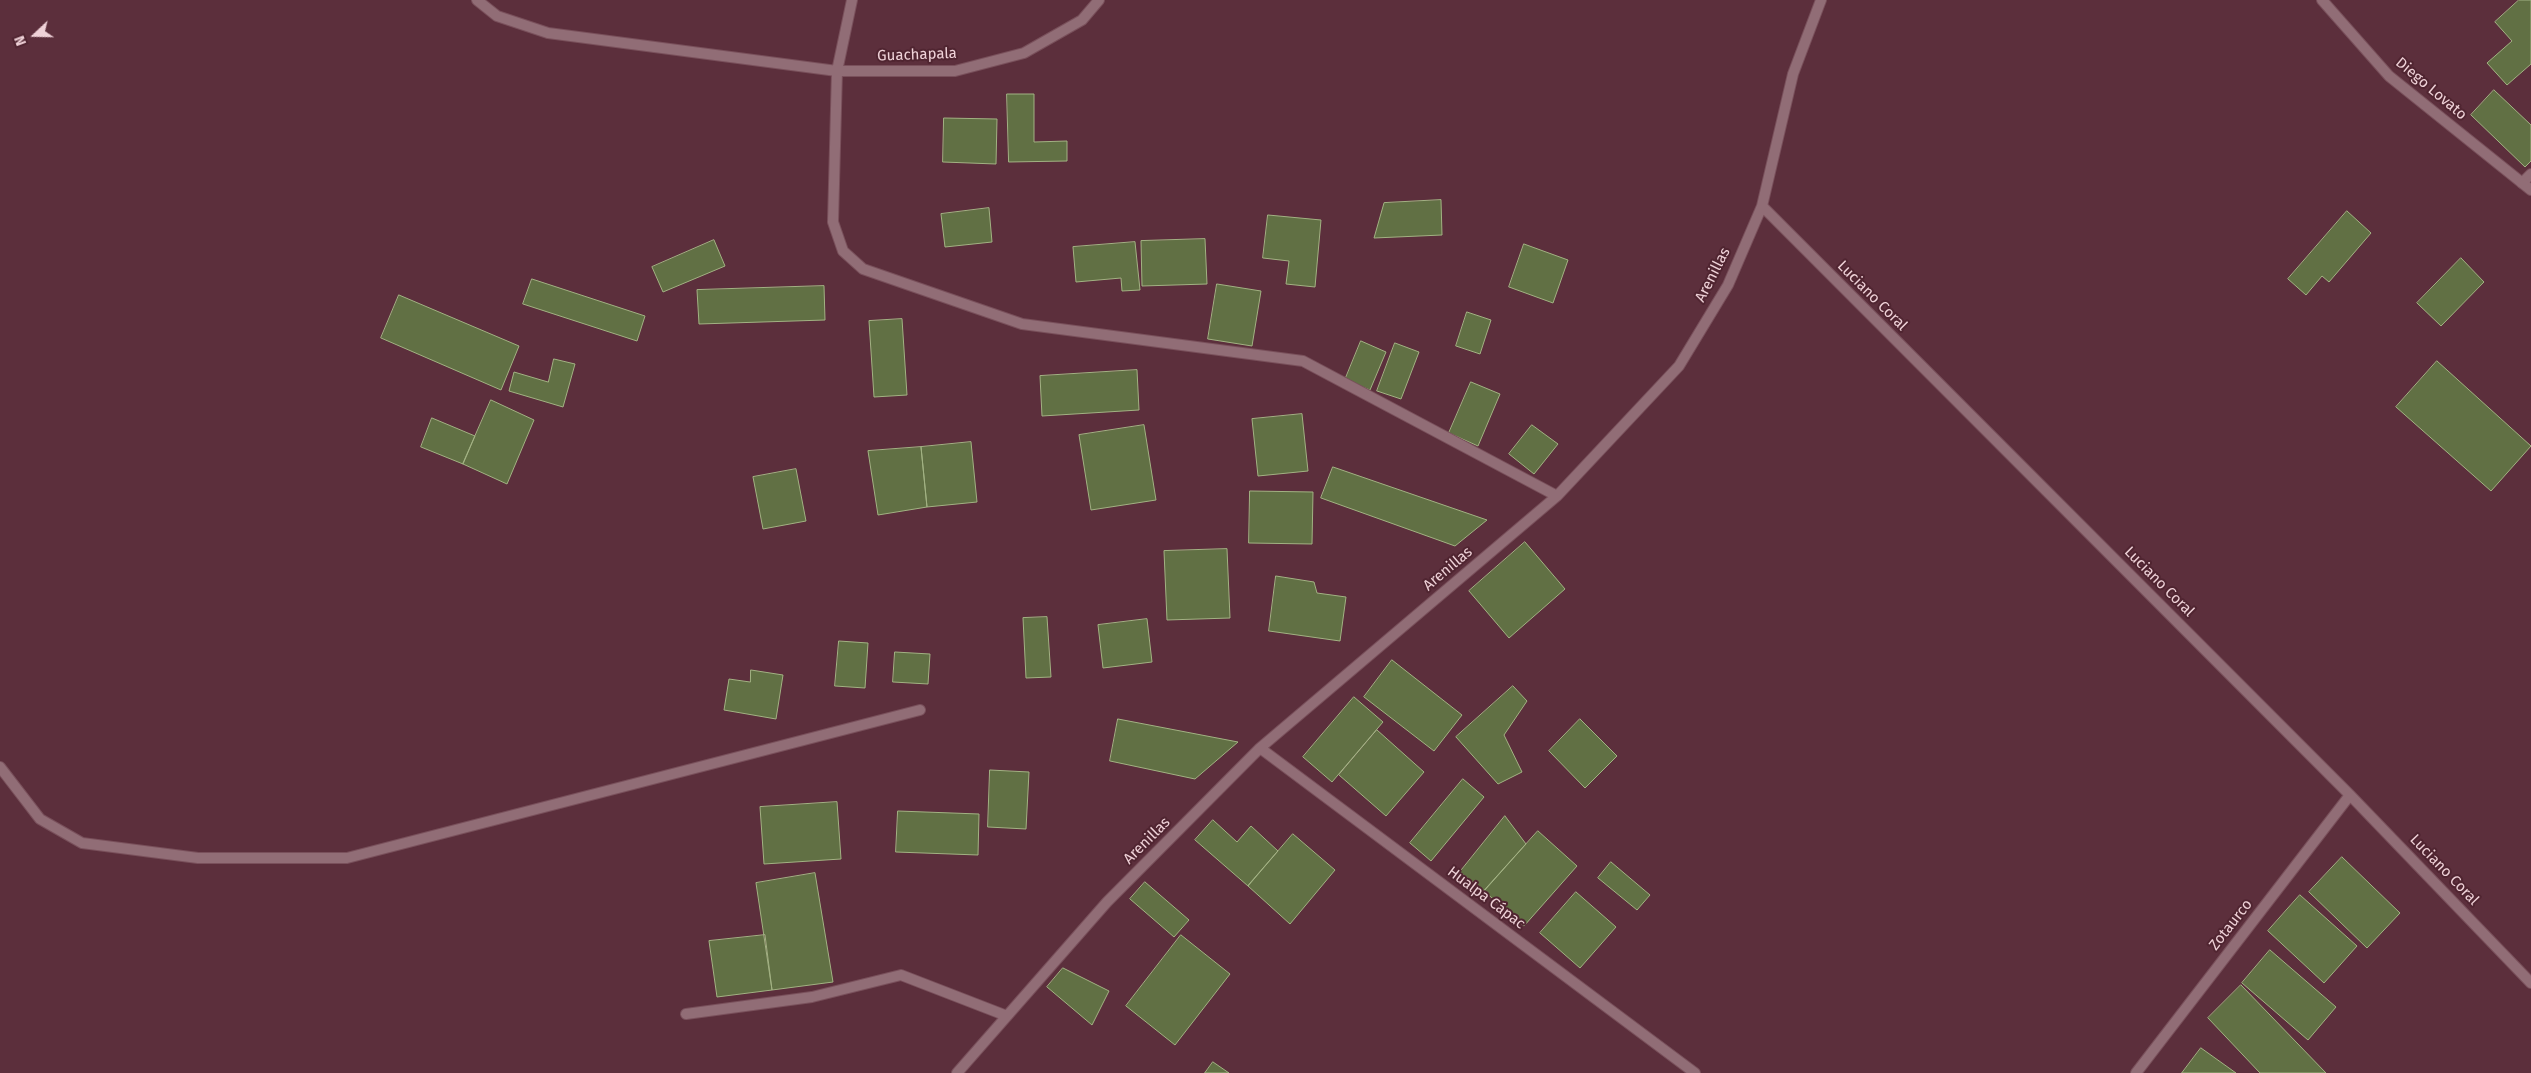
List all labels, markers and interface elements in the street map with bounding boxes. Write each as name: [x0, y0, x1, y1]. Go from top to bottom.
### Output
north arrow: [10, 10, 60, 60]
text: N: [11, 33, 30, 48]
street label: Guachapala: [877, 45, 957, 65]
street label: Diego Lovato: [2392, 54, 2470, 124]
street label: Arenillas: [1692, 245, 1734, 305]
street label: Luciano Coral: [1833, 257, 1911, 335]
street label: Arenillas: [1420, 543, 1476, 595]
street label: Luciano Coral: [2120, 543, 2198, 621]
street label: Arenillas: [1120, 814, 1174, 868]
street label: Luciano Coral: [2406, 831, 2482, 909]
street label: Hualpa Cápac: [1444, 863, 1528, 933]
street label: Zotaurco: [2206, 896, 2256, 954]

